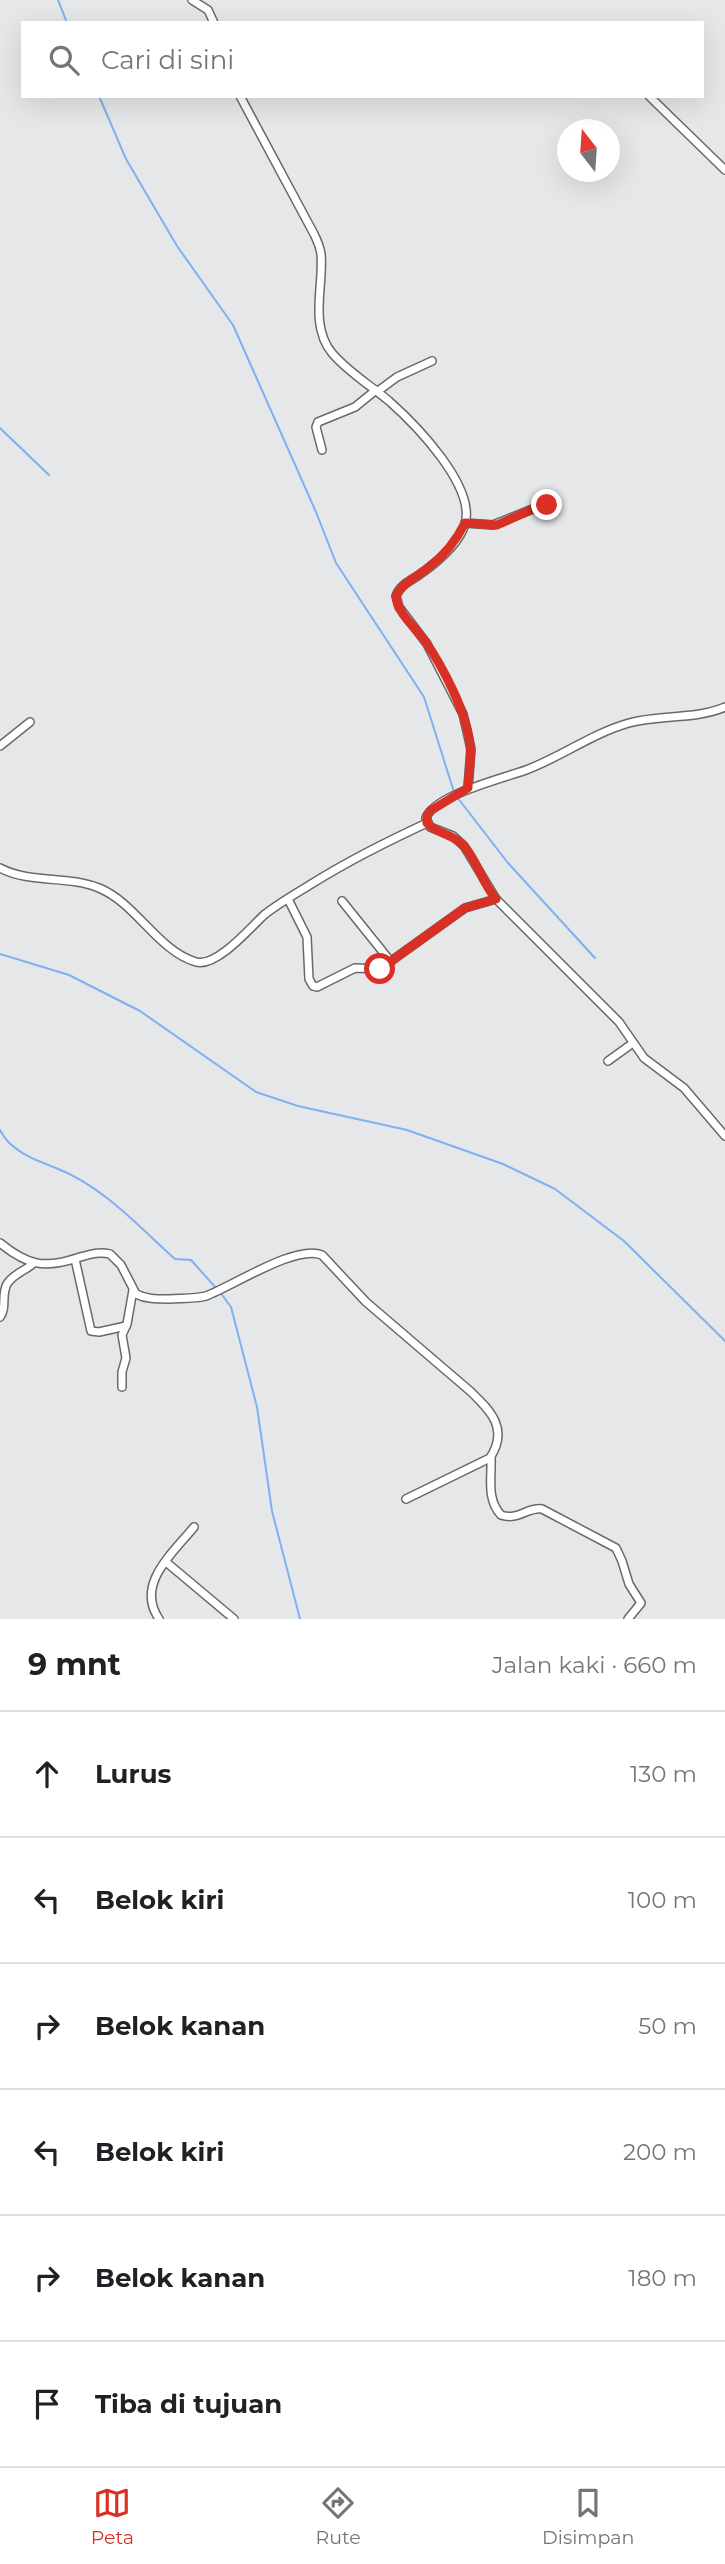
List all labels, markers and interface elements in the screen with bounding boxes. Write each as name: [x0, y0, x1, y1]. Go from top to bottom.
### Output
search box: [21, 21, 704, 98]
icon: search: [45, 41, 83, 79]
text: Cari di sini: [101, 44, 234, 76]
north arrow: [557, 119, 620, 182]
route end: [531, 489, 562, 520]
route start: [364, 953, 395, 984]
text: 9 mnt: [28, 1646, 121, 1683]
text: Jalan kaki · 660 m: [492, 1651, 697, 1679]
icon: ahead: [28, 1755, 66, 1793]
text: Lurus: [95, 1758, 171, 1790]
text: 130 m: [630, 1760, 697, 1788]
icon: left: [28, 1881, 66, 1919]
text: Belok kiri: [95, 1884, 224, 1916]
text: 100 m: [628, 1886, 697, 1914]
icon: right: [28, 2007, 66, 2045]
text: Belok kanan: [95, 2010, 265, 2042]
text: 50 m: [638, 2012, 697, 2040]
icon: left: [28, 2133, 66, 2171]
text: Belok kiri: [95, 2136, 224, 2168]
text: 200 m: [623, 2138, 697, 2166]
icon: right: [28, 2259, 66, 2297]
text: Belok kanan: [95, 2262, 265, 2294]
text: 180 m: [628, 2264, 697, 2292]
icon: arrive: [28, 2385, 66, 2423]
text: Tiba di tujuan: [95, 2388, 282, 2420]
tab: Peta: [91, 2484, 134, 2549]
tab: Rute: [315, 2484, 361, 2549]
tab: Disimpan: [542, 2484, 634, 2549]

